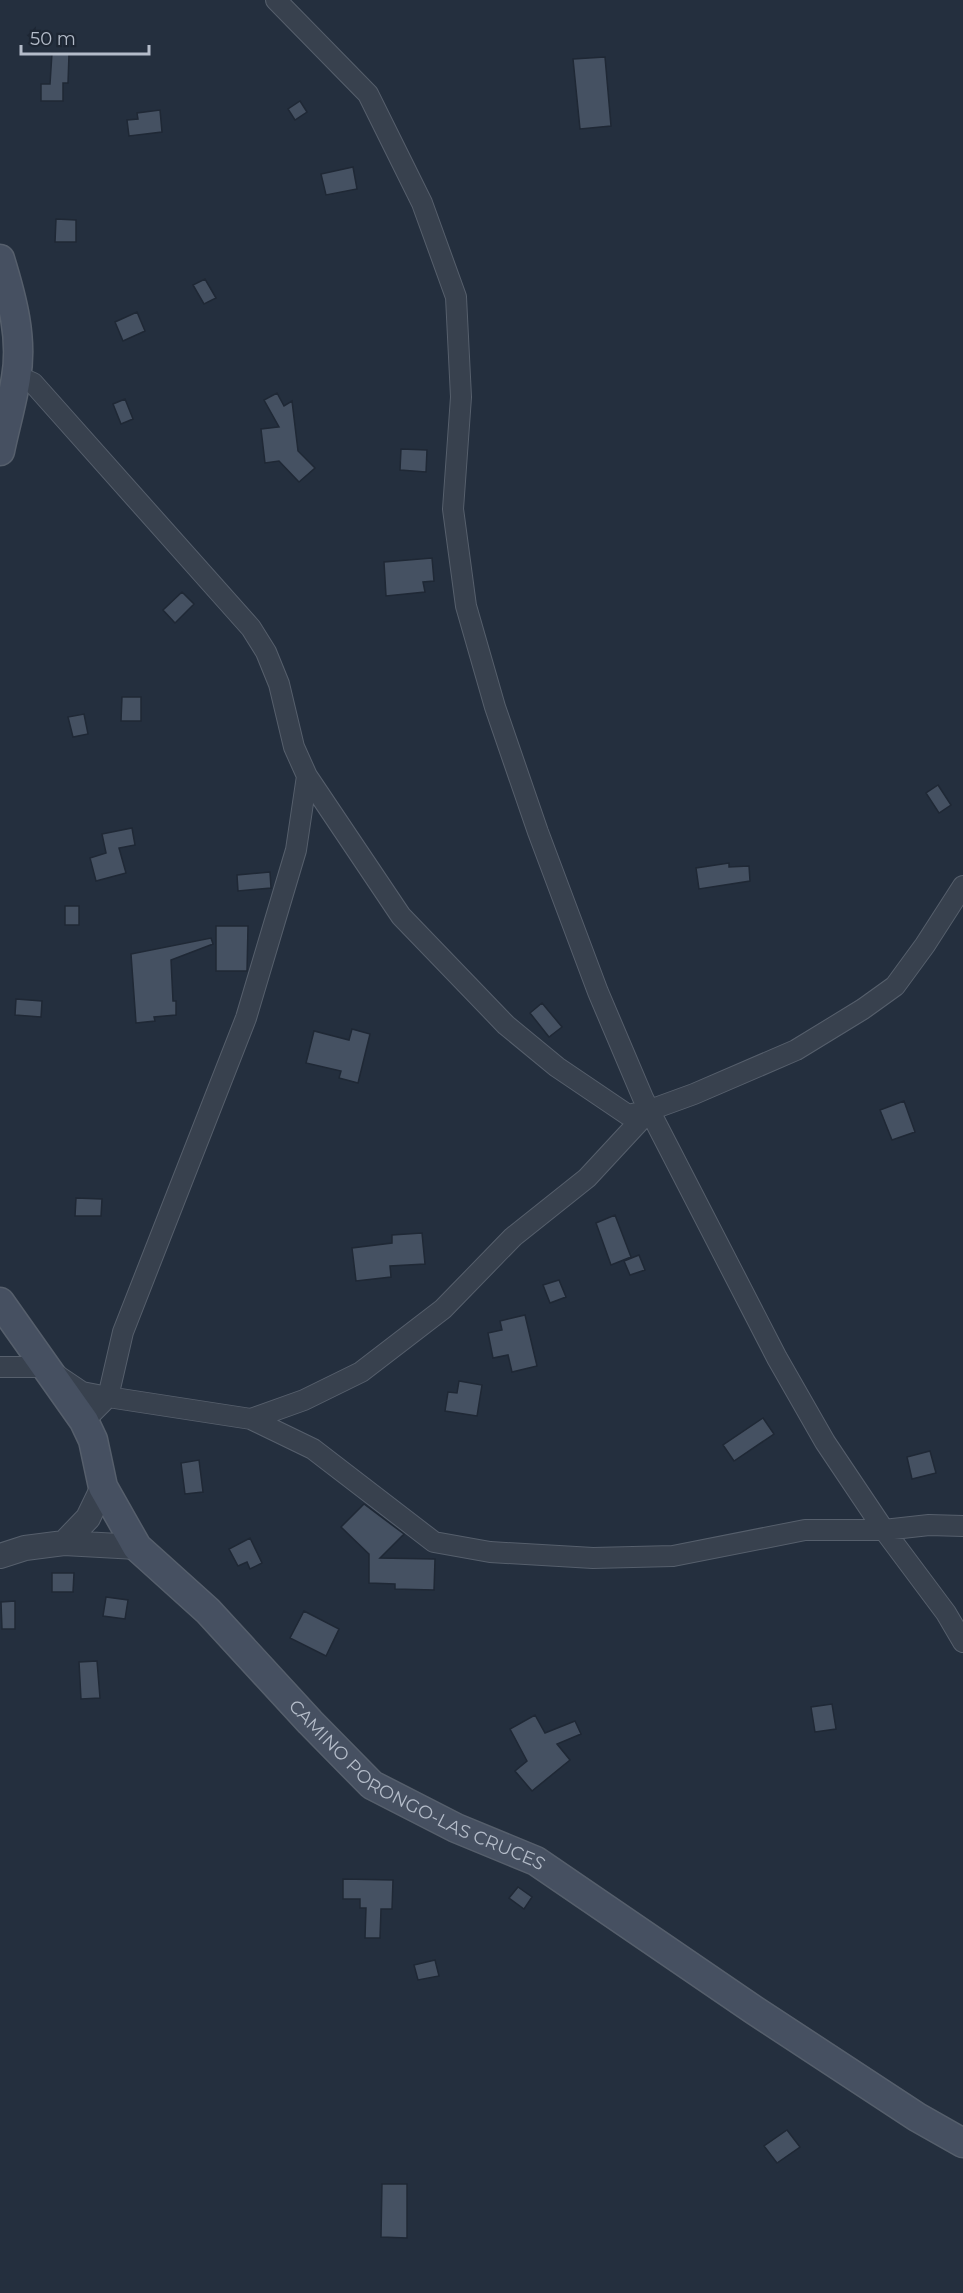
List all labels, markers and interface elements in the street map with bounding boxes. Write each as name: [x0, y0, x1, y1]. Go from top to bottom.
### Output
scale bar: [21, 18, 148, 56]
text: 50 m: [30, 28, 76, 50]
street label: CAMINO PORONGO-LAS CRUCES: [284, 1695, 550, 1875]

